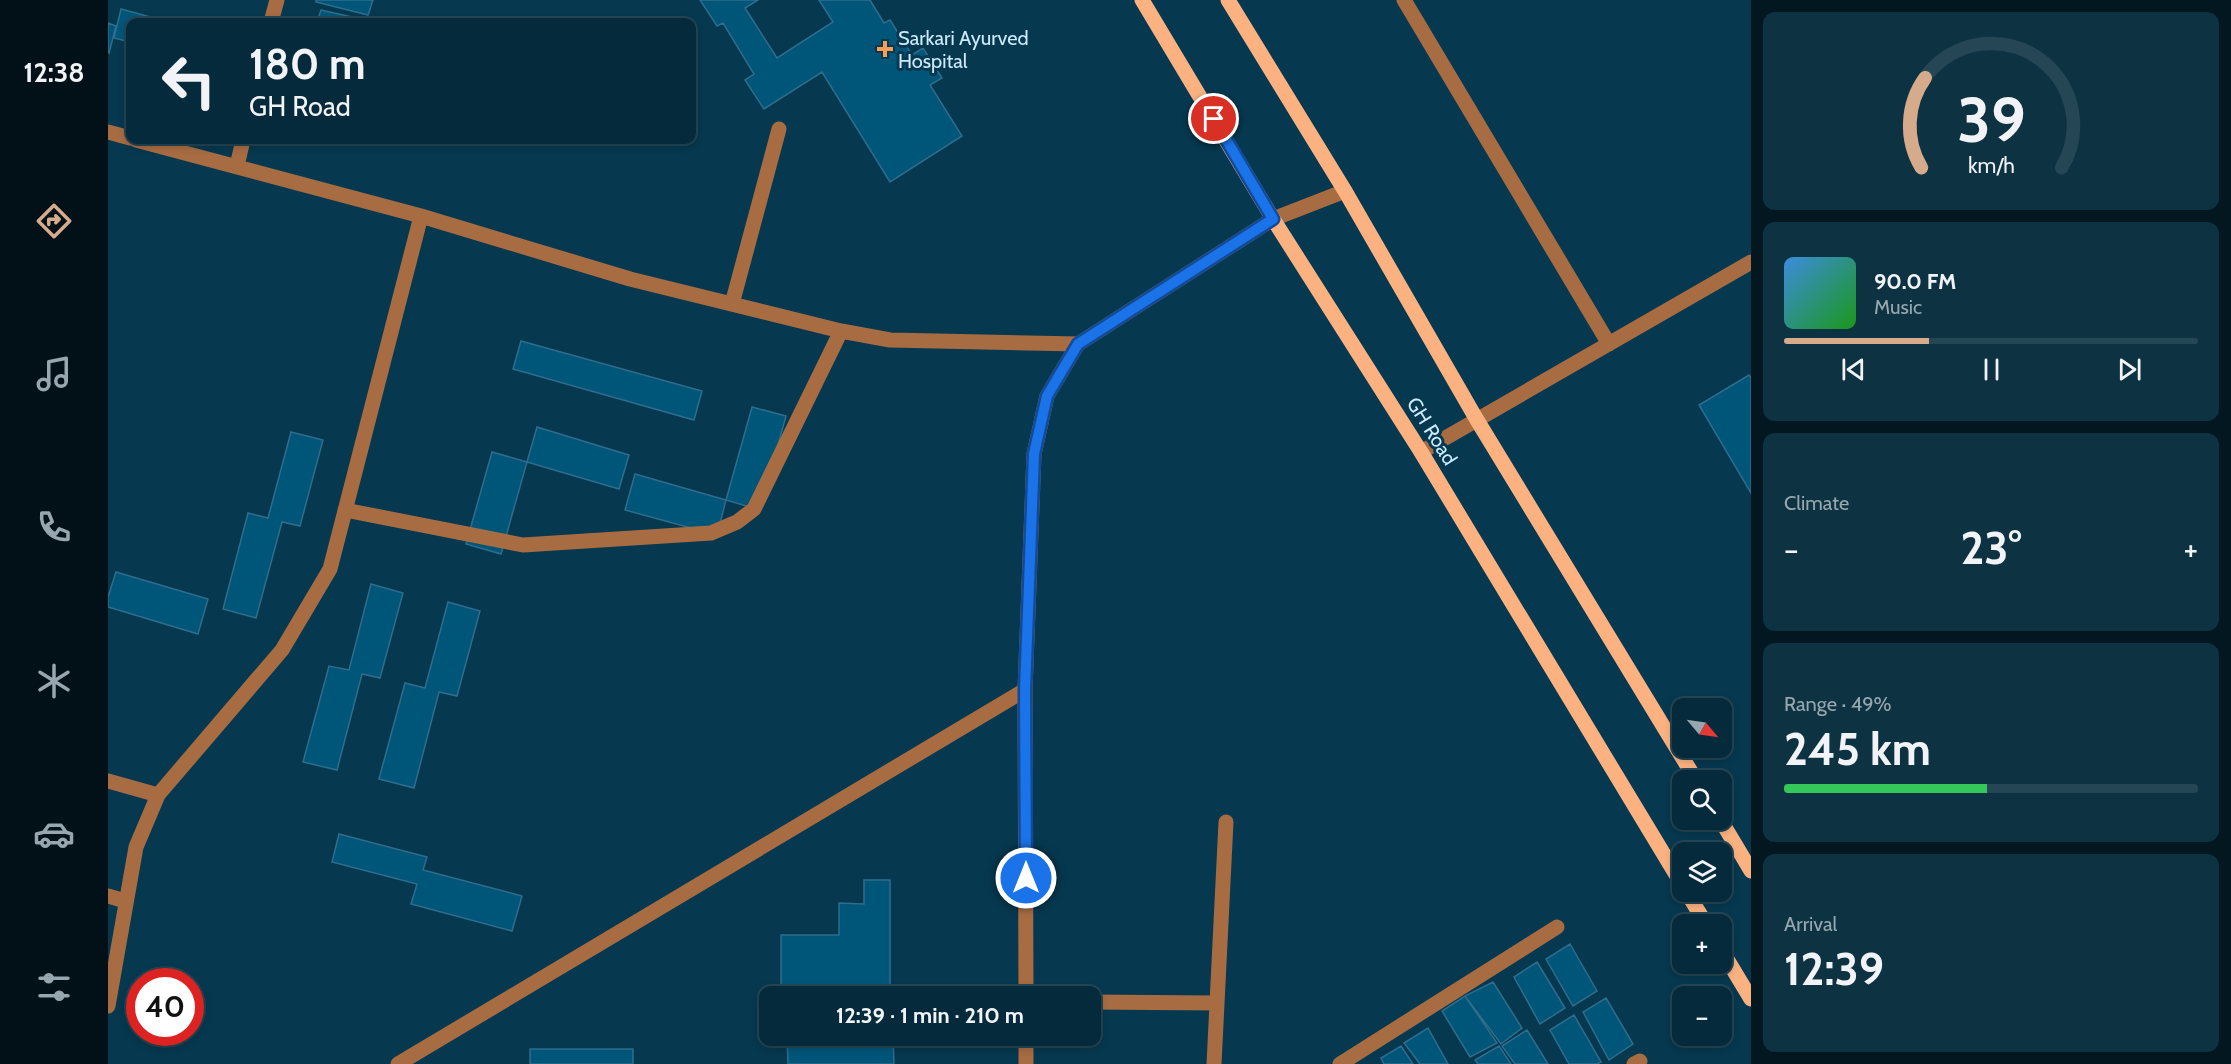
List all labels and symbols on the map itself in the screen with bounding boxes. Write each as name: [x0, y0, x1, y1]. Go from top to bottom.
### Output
place label: Sarkari Ayurved Hospital: [898, 26, 1029, 73]
marker: Sarkari Ayurved Hospital: [876, 40, 894, 58]
pin: [1188, 93, 1239, 144]
street label: GH Road: [1402, 393, 1462, 469]
north arrow: [1672, 698, 1732, 758]
position arrow: [994, 846, 1058, 910]
speed limit sign: 40: [126, 968, 204, 1046]

